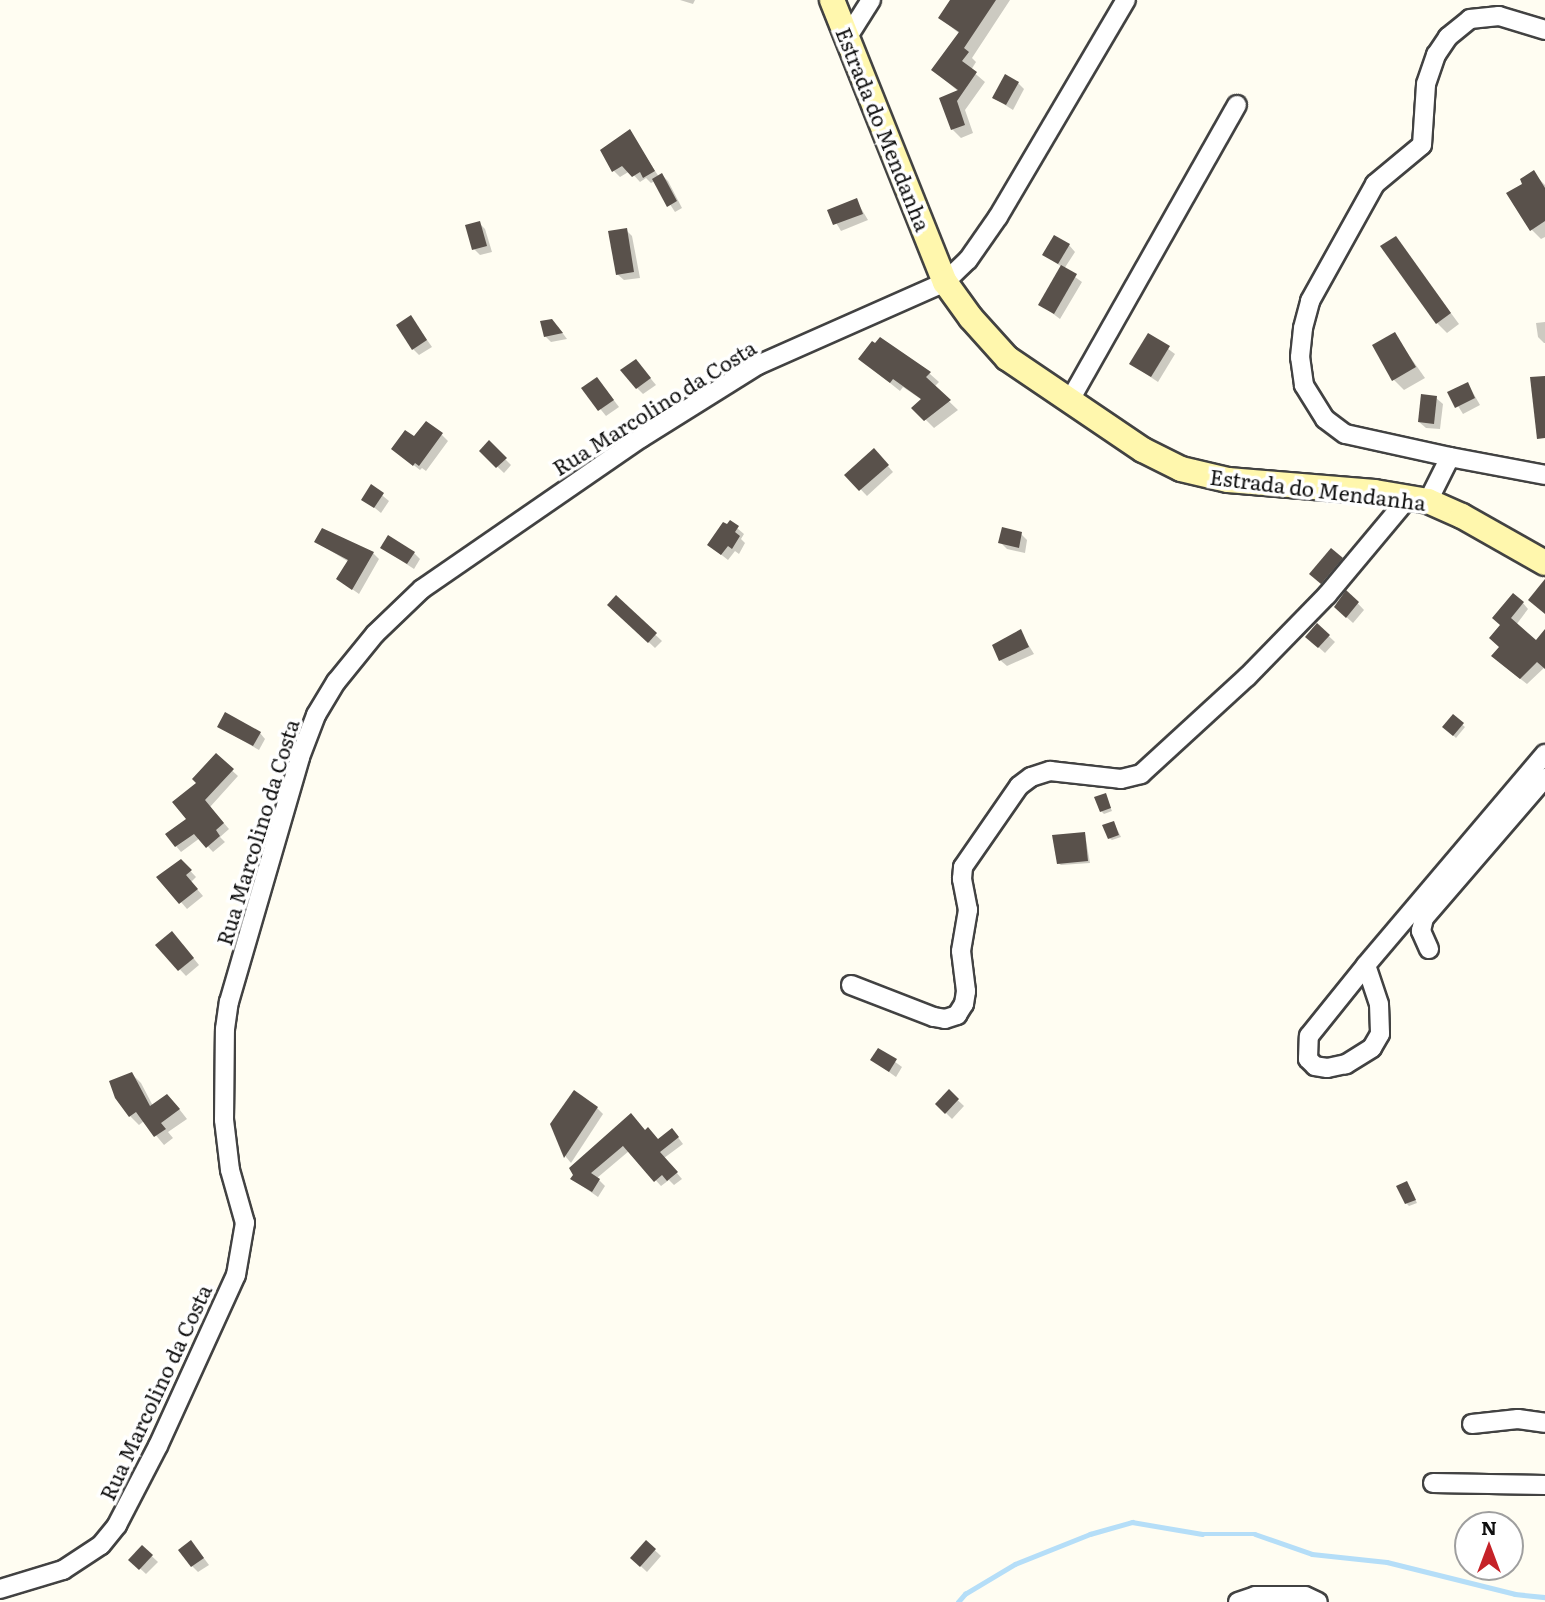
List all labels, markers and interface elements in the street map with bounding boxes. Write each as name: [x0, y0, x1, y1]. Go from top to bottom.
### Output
street label: Estrada do Mendanha: [832, 23, 936, 235]
street label: Rua Marcolino da Costa: [548, 334, 760, 480]
street label: Estrada do Mendanha: [1209, 463, 1427, 515]
street label: Rua Marcolino da Costa: [211, 716, 303, 948]
street label: Rua Marcolino da Costa: [94, 1280, 216, 1504]
north arrow: [1454, 1511, 1524, 1581]
text: N: [1481, 1513, 1497, 1541]

